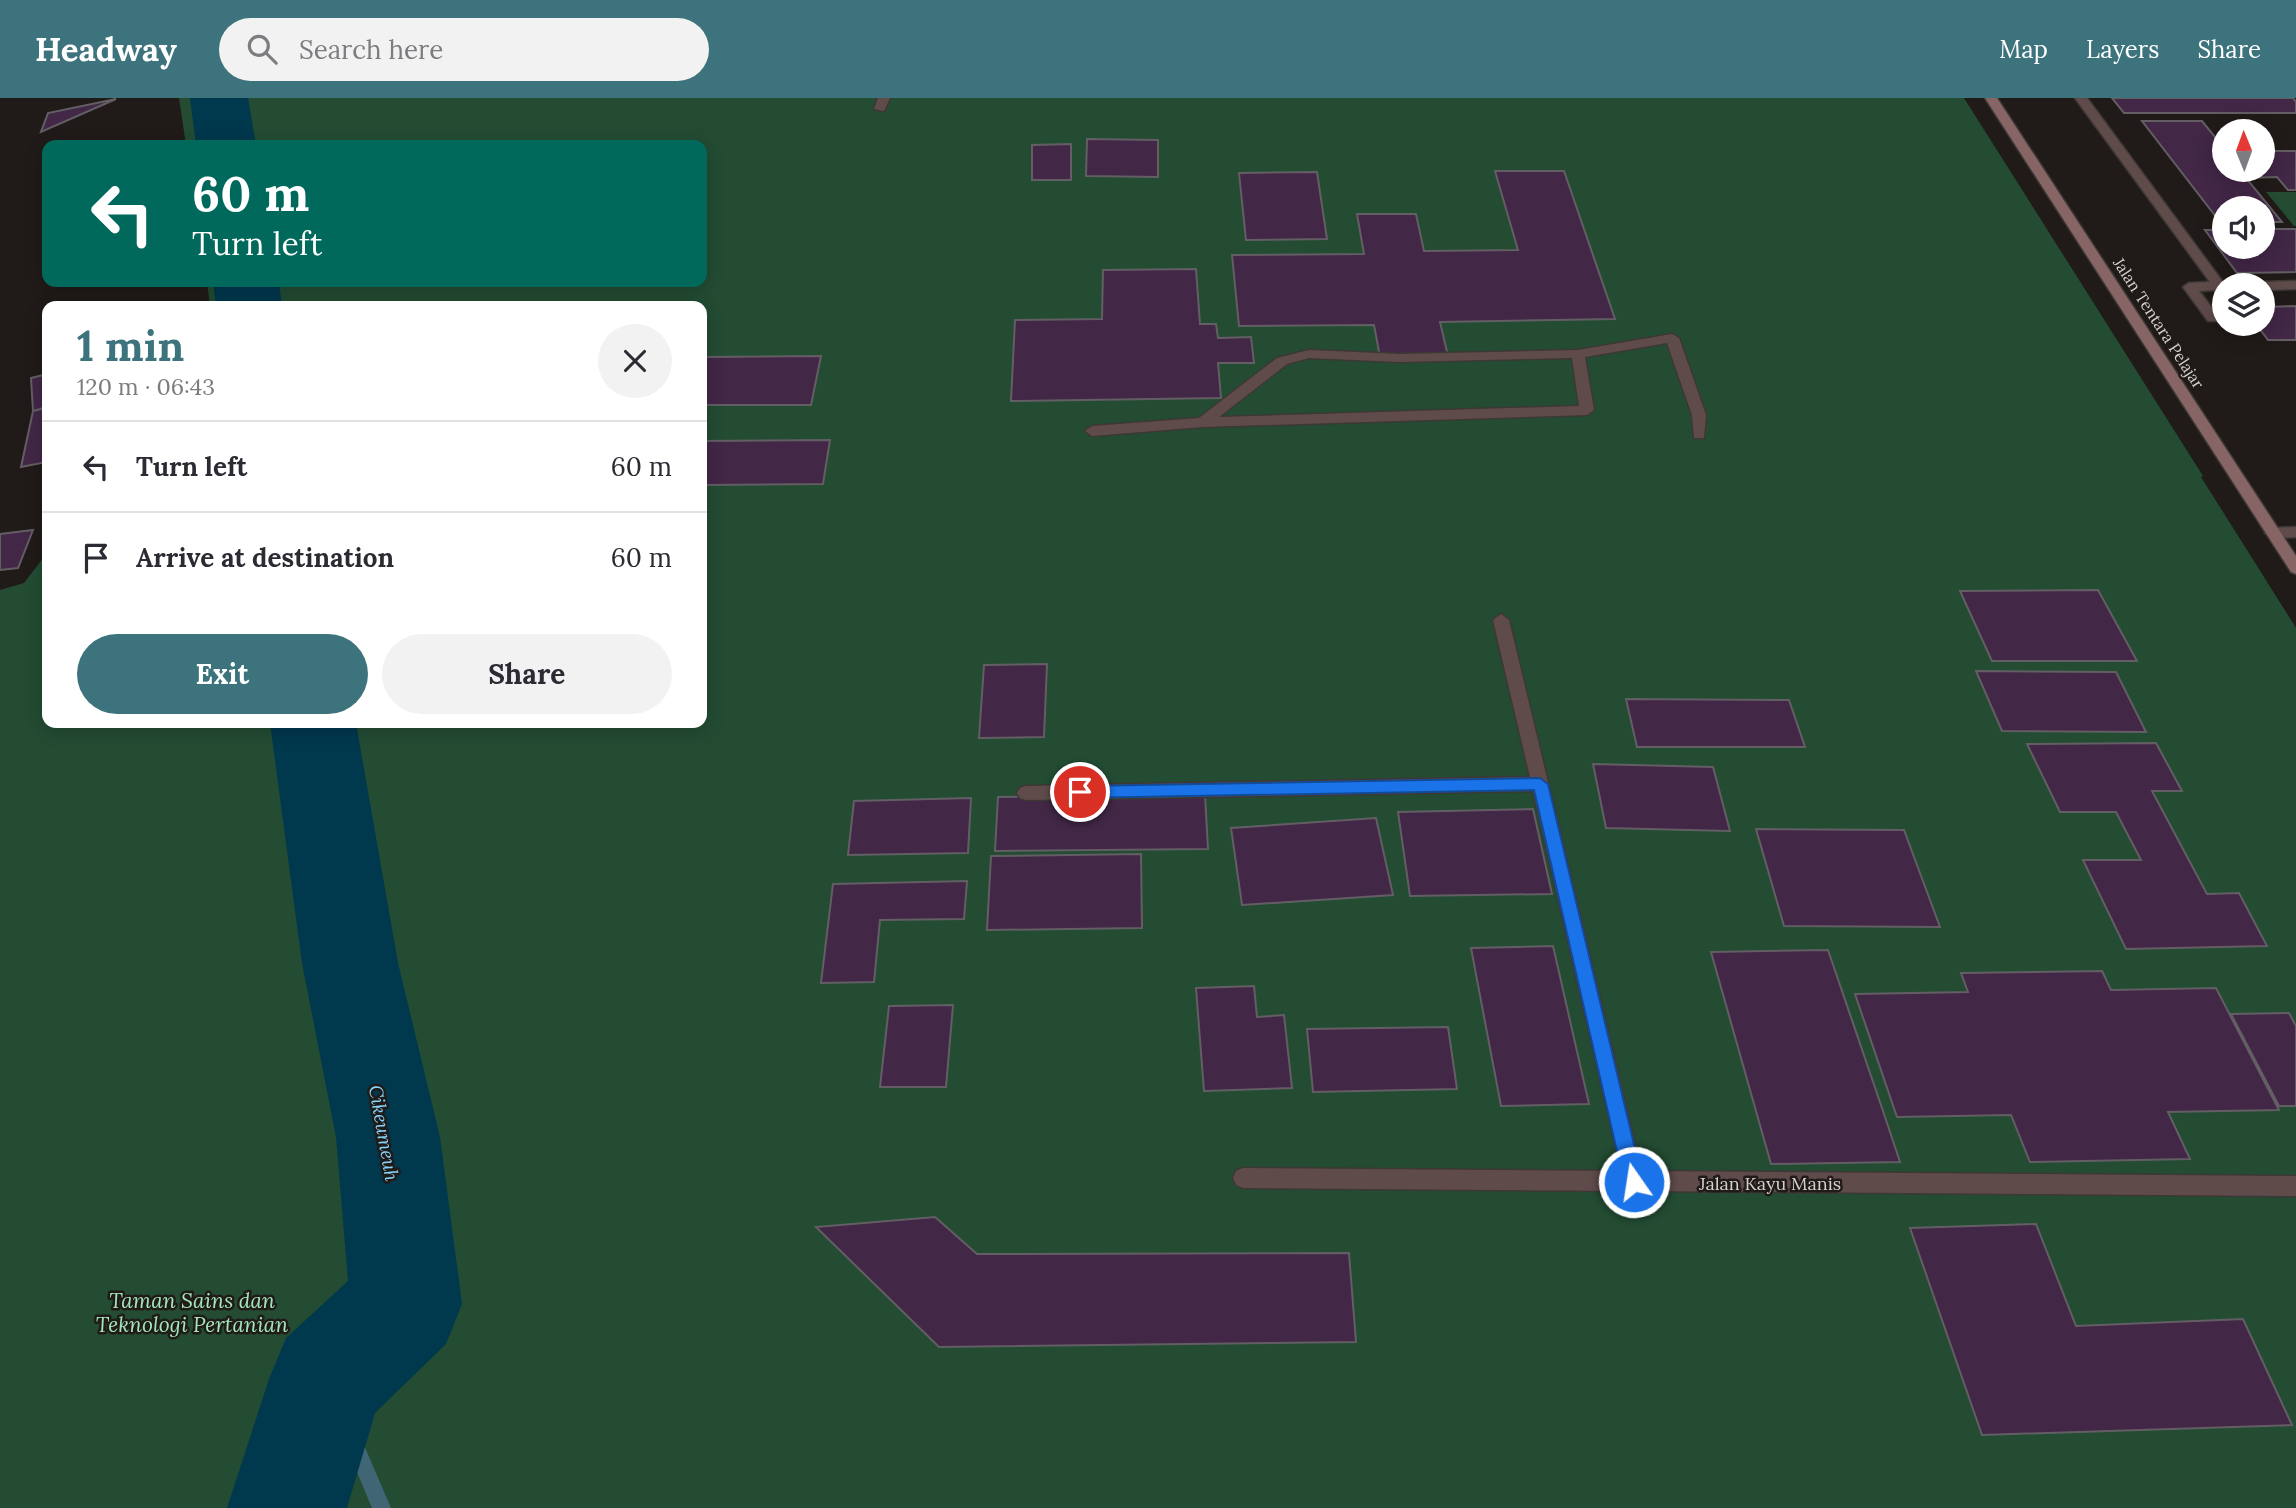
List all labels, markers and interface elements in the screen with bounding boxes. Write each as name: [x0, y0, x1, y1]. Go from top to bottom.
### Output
search box: [219, 18, 709, 81]
text: Headway: [35, 28, 177, 70]
icon: search: [243, 30, 281, 68]
text: Search here: [299, 33, 443, 66]
text: Map: [1999, 34, 2048, 65]
text: Layers: [2086, 34, 2159, 65]
text: Share: [2197, 34, 2261, 65]
north arrow: [2212, 119, 2275, 182]
map controls: [2212, 119, 2275, 336]
text: 60 m: [192, 162, 309, 224]
icon: left: [77, 168, 168, 259]
button: sound: [2212, 196, 2275, 259]
text: Turn left: [192, 223, 322, 264]
street label: Jalan Tentara Pelajar: [2109, 253, 2209, 392]
button: layers: [2212, 273, 2275, 336]
text: 1 min: [77, 319, 184, 373]
button: close: [598, 324, 672, 398]
text: 120 m · 06:43: [77, 372, 215, 401]
icon: left: [77, 448, 115, 486]
text: Turn left: [136, 450, 247, 483]
text: 60 m: [611, 450, 672, 483]
icon: arrive: [77, 539, 115, 577]
text: Arrive at destination: [136, 541, 394, 574]
text: 60 m: [611, 541, 672, 574]
button: Exit: [77, 634, 368, 714]
button: Share: [382, 634, 672, 714]
pin: [1050, 762, 1110, 822]
icon: arrive: [1061, 773, 1099, 811]
water label: Cikeumeuh: [364, 1083, 404, 1183]
position arrow: [1597, 1145, 1671, 1219]
street label: Jalan Kayu Manis: [1698, 1172, 1841, 1195]
park label: Taman Sains dan Teknologi Pertanian: [96, 1287, 288, 1338]

